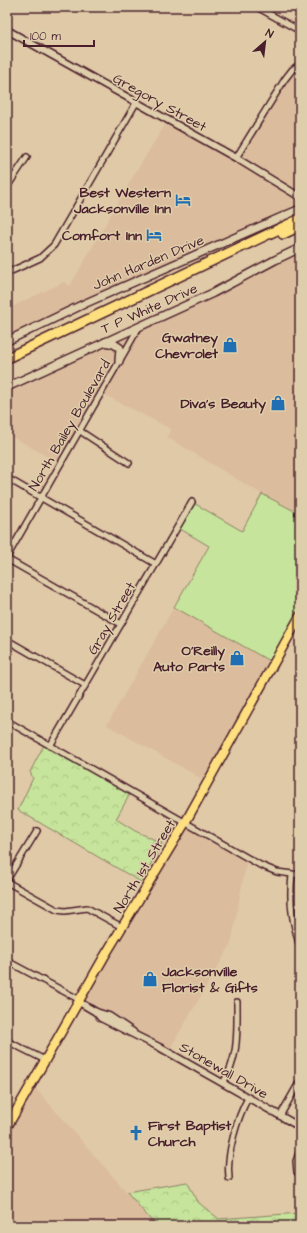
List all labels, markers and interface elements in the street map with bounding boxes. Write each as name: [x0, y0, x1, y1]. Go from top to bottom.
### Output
scale bar: [24, 22, 94, 48]
north arrow: [245, 22, 285, 62]
text: N: [263, 25, 276, 42]
text: 100 m: [30, 28, 61, 45]
street label: Gregory Street: [109, 69, 210, 137]
place label: Best Western Jacksonville Inn: [73, 183, 171, 219]
hotel icon: Best Western Jacksonville Inn: [174, 191, 192, 209]
place label: Comfort Inn: [62, 226, 142, 246]
hotel icon: Comfort Inn: [145, 226, 163, 244]
street label: John Harden Drive: [90, 230, 208, 295]
street label: T P White Drive: [98, 279, 201, 339]
place label: Gwatney Chevrolet: [155, 328, 218, 364]
shop icon: Gwatney Chevrolet: [221, 336, 239, 354]
street label: North Bailey Boulevard: [24, 356, 116, 495]
place label: Diva’s Beauty: [180, 394, 266, 414]
shop icon: Diva’s Beauty: [269, 394, 287, 412]
street label: Gray Street: [83, 578, 141, 659]
place label: O'Reilly Auto Parts: [153, 641, 225, 677]
shop icon: O'Reilly Auto Parts: [228, 649, 246, 667]
street label: North 1st Street: [109, 816, 181, 917]
place label: Jacksonville Florist & Gifts: [161, 962, 258, 998]
shop icon: Jacksonville Florist & Gifts: [141, 970, 159, 988]
street label: Stonewall Drive: [175, 1037, 272, 1105]
place label: First Baptist Church: [148, 1116, 232, 1152]
church icon: First Baptist Church: [127, 1124, 145, 1142]

